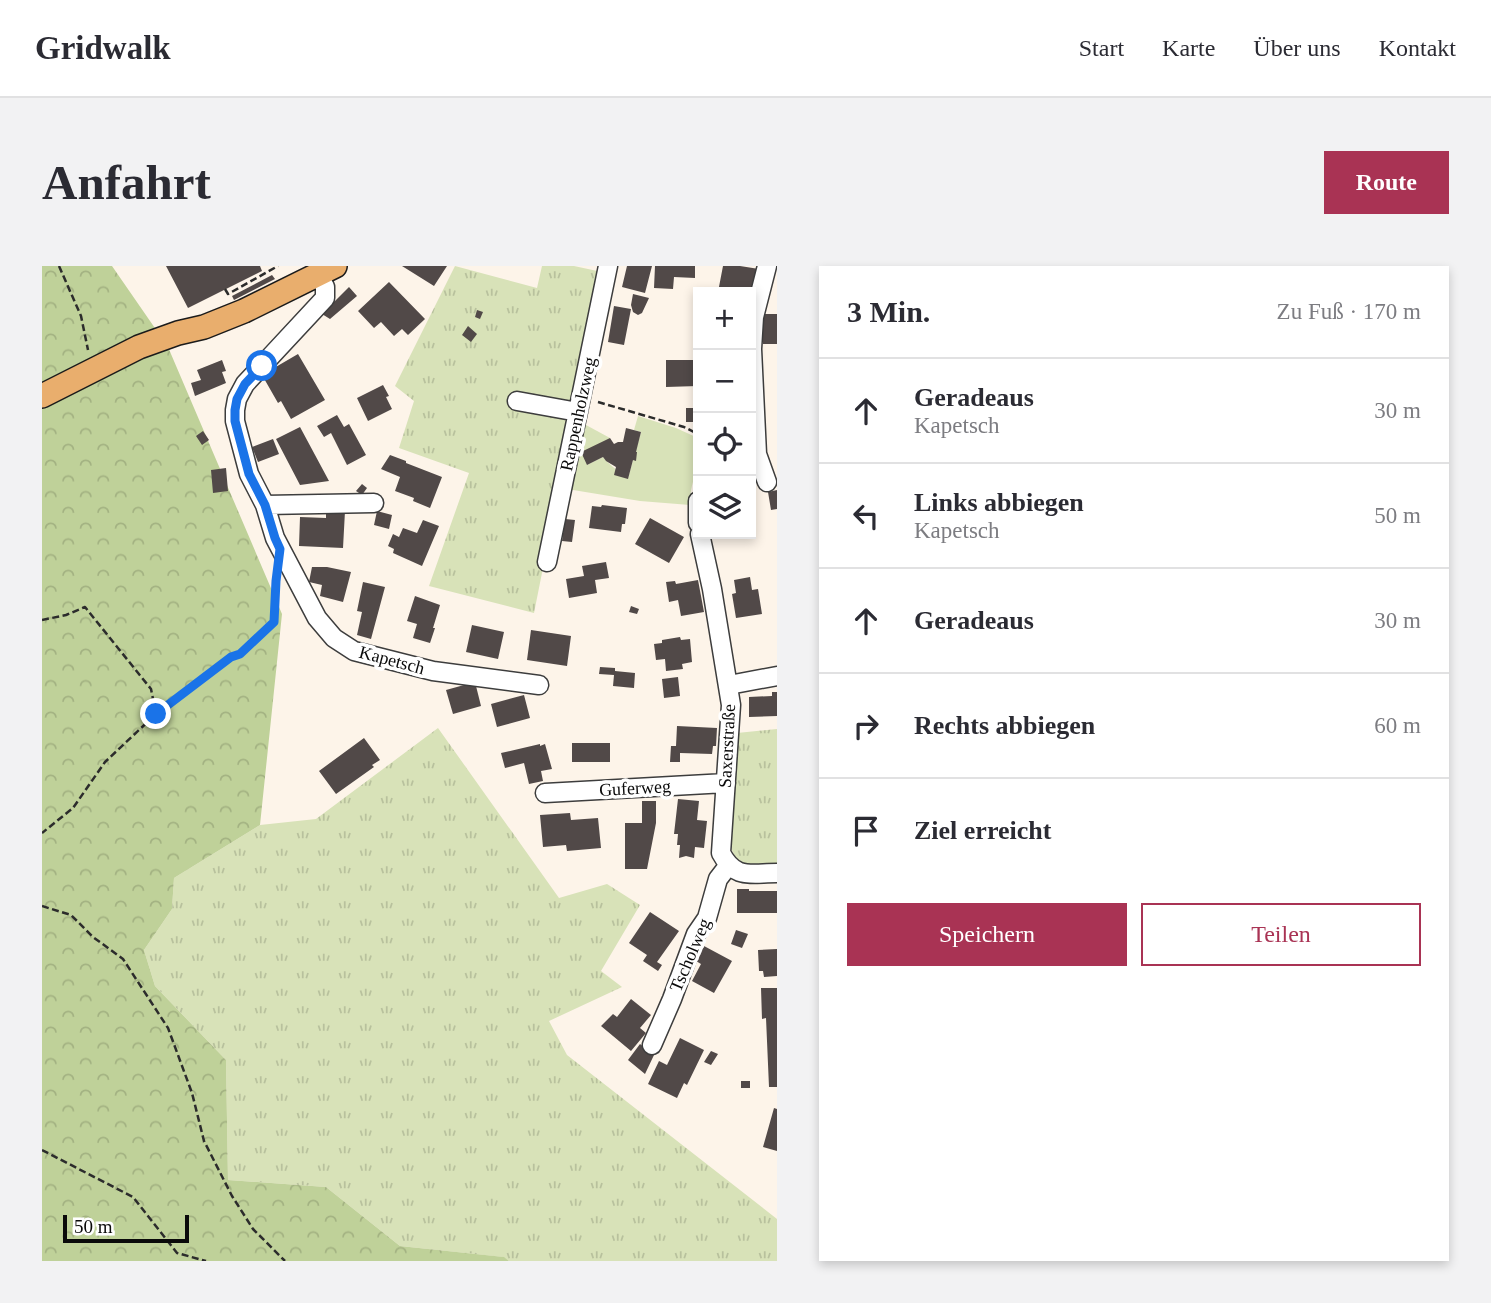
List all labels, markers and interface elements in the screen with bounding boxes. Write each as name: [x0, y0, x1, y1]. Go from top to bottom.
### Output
text: Gridwalk: [35, 30, 171, 66]
text: Start: [1079, 35, 1124, 61]
text: Karte: [1162, 35, 1215, 61]
text: Über uns: [1253, 35, 1341, 61]
text: Kontakt: [1379, 35, 1456, 61]
button: Route: [1324, 151, 1449, 214]
text: Anfahrt: [42, 155, 211, 210]
map controls: [693, 287, 756, 539]
button: +: [693, 287, 756, 350]
text: 3 Min.: [847, 295, 930, 328]
text: Zu Fuß · 170 m: [1277, 299, 1421, 324]
route start: [246, 350, 277, 381]
button: −: [693, 350, 756, 413]
street label: Rappenholzweg: [556, 355, 600, 473]
text: Geradeaus: [914, 383, 1034, 412]
icon: ahead: [847, 392, 885, 430]
text: 30 m: [1374, 398, 1421, 423]
button: locate: [693, 413, 756, 476]
text: Kapetsch: [914, 413, 1000, 438]
button: layers: [693, 476, 756, 539]
text: Links abbiegen: [914, 488, 1084, 517]
icon: left: [847, 497, 885, 535]
text: 50 m: [1374, 503, 1421, 528]
text: Kapetsch: [914, 518, 1000, 543]
icon: ahead: [847, 602, 885, 640]
text: Geradeaus: [914, 606, 1034, 635]
text: 30 m: [1374, 608, 1421, 633]
street label: Kapetsch: [357, 642, 427, 678]
route end: [140, 698, 171, 729]
street label: Saxerstraße: [715, 704, 739, 788]
icon: right: [847, 707, 885, 745]
text: Rechts abbiegen: [914, 711, 1095, 740]
text: 60 m: [1374, 713, 1421, 738]
street label: Guferweg: [599, 776, 671, 800]
icon: arrive: [847, 812, 885, 850]
text: Ziel erreicht: [914, 816, 1051, 845]
button: Speichern: [847, 903, 1127, 966]
button: Teilen: [1141, 903, 1421, 966]
street label: Tscholweg: [666, 915, 714, 995]
scale bar: [63, 1212, 189, 1244]
text: 50 m: [74, 1216, 113, 1237]

